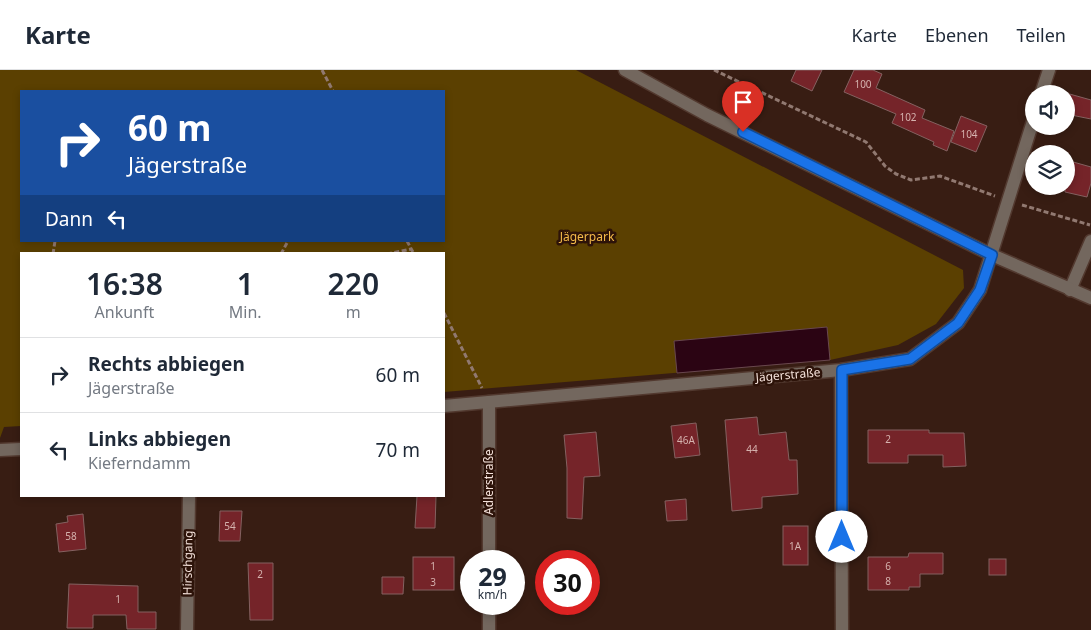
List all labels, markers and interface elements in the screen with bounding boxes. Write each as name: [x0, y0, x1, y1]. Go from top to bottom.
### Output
text: Karte: [25, 18, 91, 51]
text: Karte: [852, 23, 897, 47]
text: Ebenen: [925, 23, 989, 47]
text: Teilen: [1017, 23, 1066, 47]
house number: 100: [854, 77, 872, 91]
pin: [722, 81, 764, 132]
map controls: [1025, 85, 1075, 195]
button: sound: [1025, 85, 1075, 135]
icon: arrive: [729, 88, 757, 116]
text: 60 m: [128, 104, 211, 151]
icon: right: [45, 110, 110, 175]
house number: 102: [899, 110, 917, 124]
house number: 104: [960, 127, 978, 141]
button: layers: [1025, 145, 1075, 195]
text: Jägerstraße: [128, 149, 247, 179]
icon: left: [103, 205, 131, 233]
text: Dann: [45, 206, 93, 232]
park label: Jägerpark: [559, 228, 615, 245]
text: 16:38: [86, 263, 163, 304]
text: 1: [237, 263, 254, 304]
text: 220: [328, 263, 379, 304]
text: Ankunft: [95, 301, 154, 323]
text: Min.: [229, 301, 262, 323]
text: m: [346, 301, 361, 323]
text: Rechts abbiegen: [88, 351, 245, 377]
icon: right: [45, 361, 73, 389]
text: 60 m: [376, 362, 420, 388]
street label: Jägerstraße: [754, 363, 821, 386]
text: Jägerstraße: [88, 377, 175, 399]
text: Links abbiegen: [88, 426, 231, 452]
house number: 2: [885, 432, 891, 446]
house number: 46A: [677, 433, 696, 447]
icon: left: [45, 436, 73, 464]
text: 70 m: [376, 437, 420, 463]
house number: 44: [746, 442, 758, 456]
street label: Adlerstraße: [480, 449, 497, 515]
text: Kieferndamm: [88, 452, 191, 474]
position arrow: [815, 510, 867, 562]
house number: 54: [224, 519, 236, 533]
house number: 58: [65, 529, 77, 543]
street label: Hirschgang: [178, 530, 197, 596]
house number: 1A: [789, 539, 802, 553]
speed limit sign: 30: [535, 550, 600, 615]
house number: 1: [430, 559, 436, 573]
text: 29: [478, 559, 507, 593]
house number: 6: [885, 559, 891, 573]
house number: 2: [257, 567, 263, 581]
house number: 8: [885, 574, 891, 588]
house number: 3: [430, 575, 436, 589]
text: km/h: [478, 586, 507, 603]
house number: 1: [115, 592, 121, 606]

